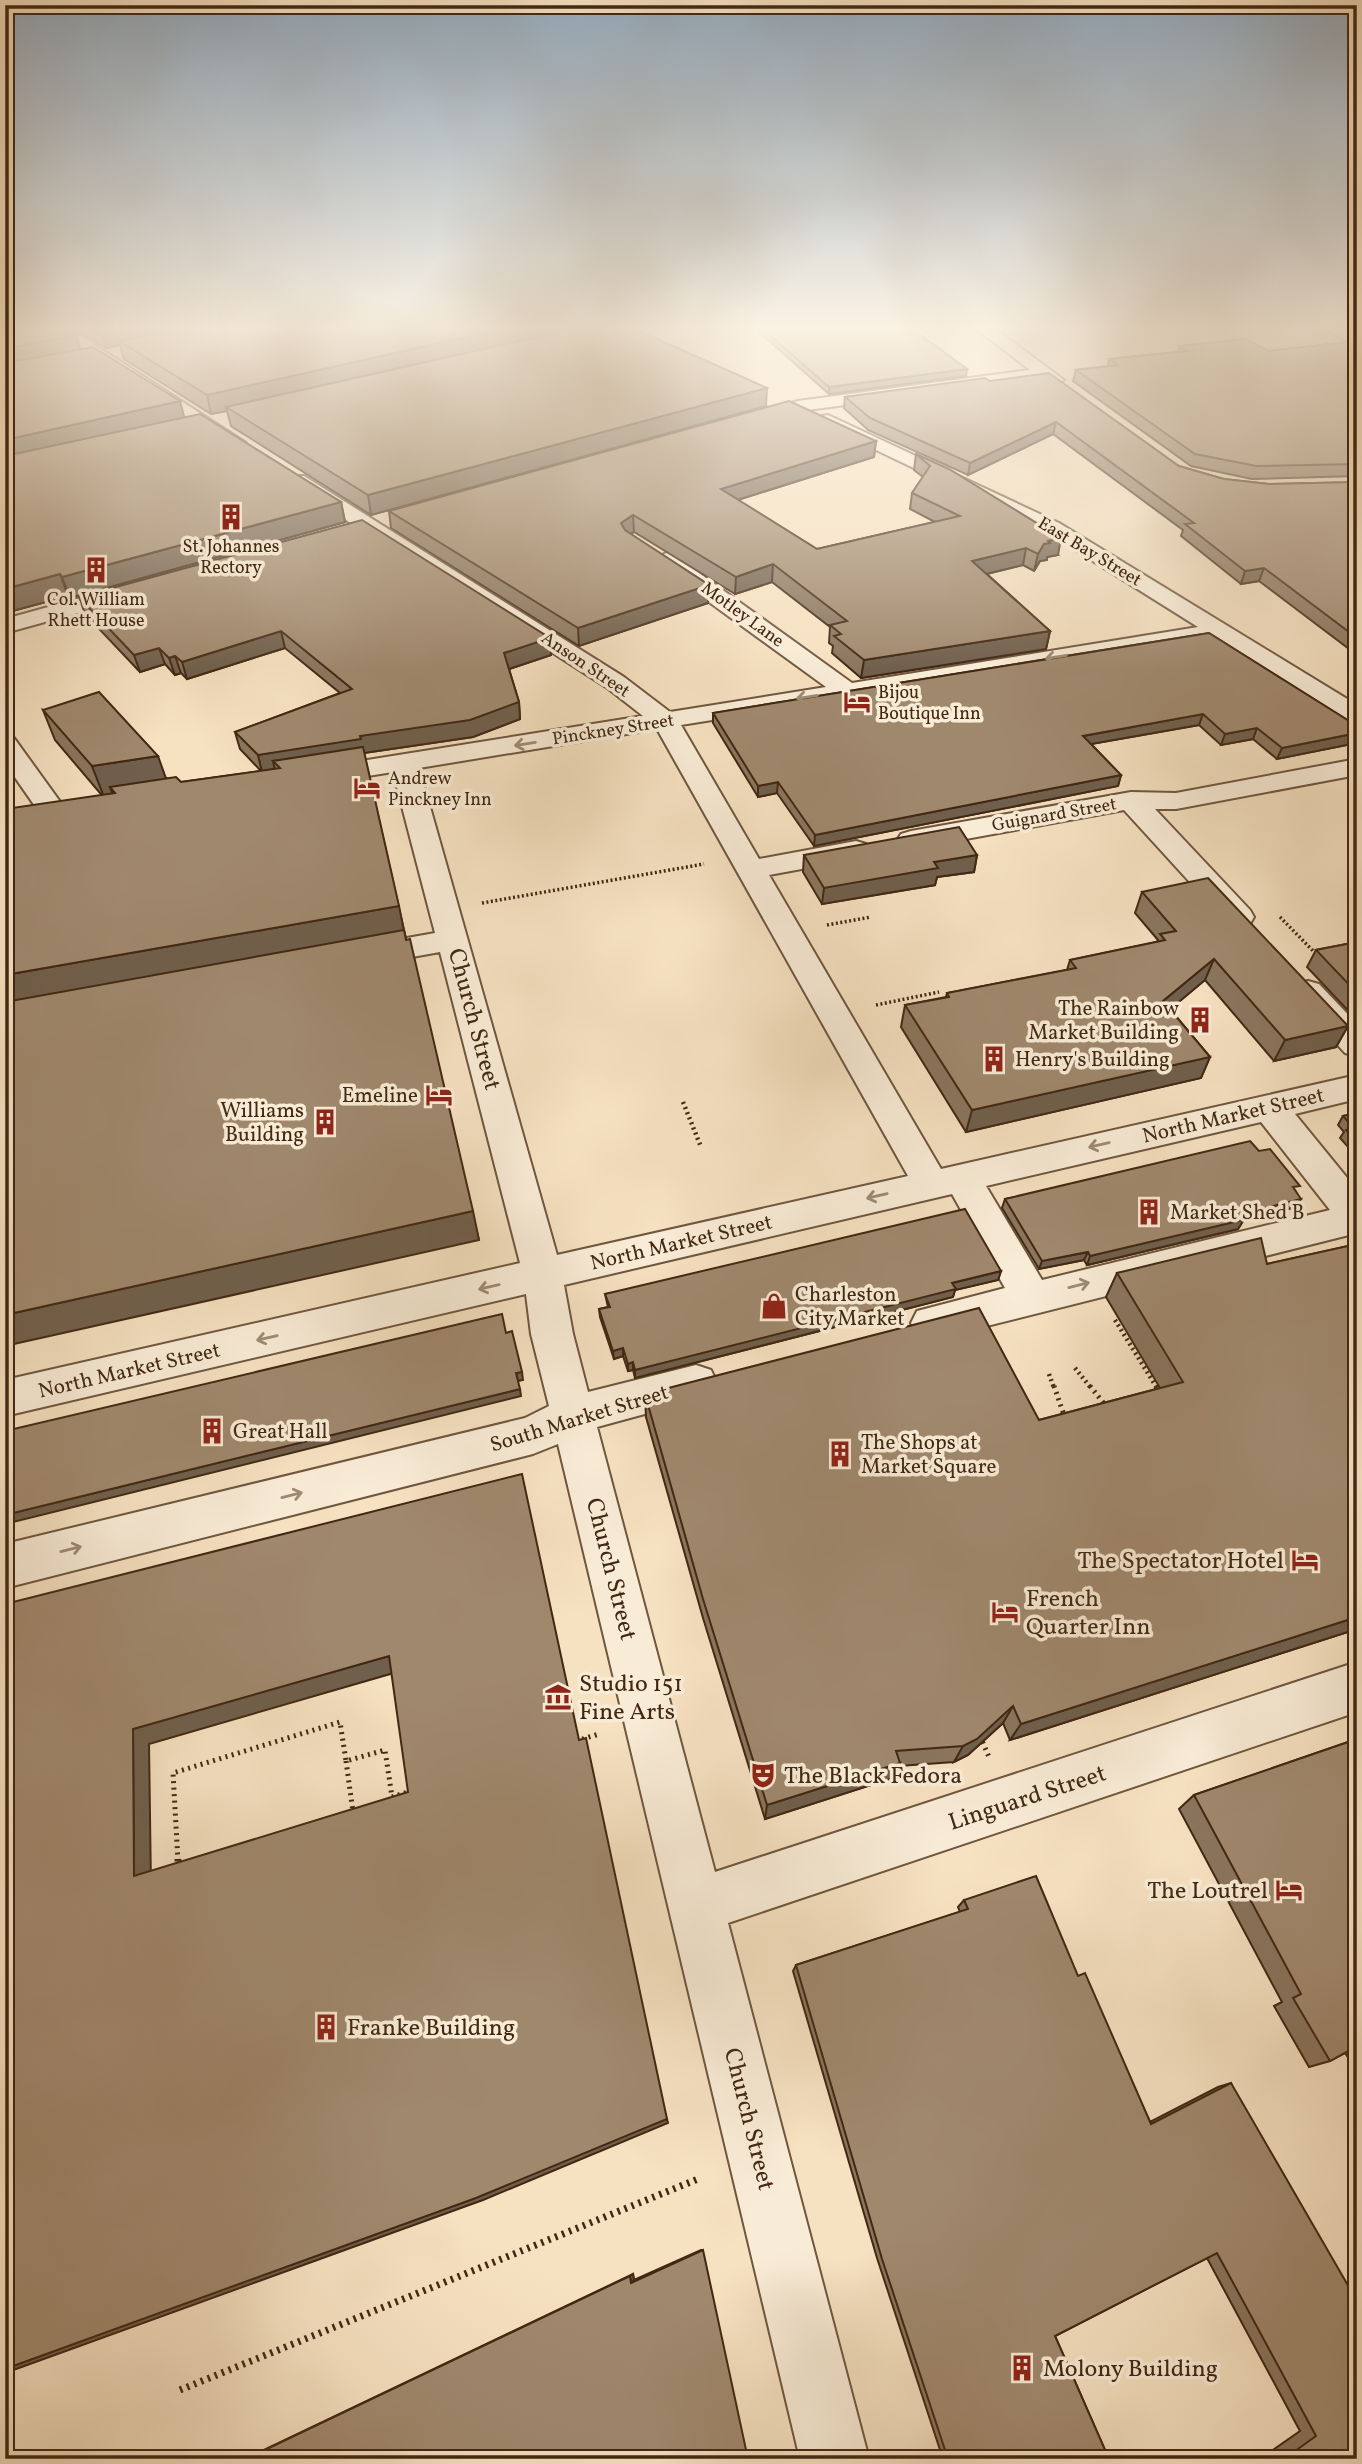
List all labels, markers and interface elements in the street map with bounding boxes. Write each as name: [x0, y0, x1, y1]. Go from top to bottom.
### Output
building icon: St. Johannes Rectory: [216, 502, 246, 532]
street label: East Bay Street: [1033, 511, 1146, 593]
place label: St. Johannes Rectory: [183, 535, 279, 581]
building icon: Col. William Rhett House: [81, 555, 111, 585]
street label: Motley Lane: [695, 577, 789, 654]
place label: Col. William Rhett House: [47, 588, 145, 634]
street label: Anson Street: [536, 626, 635, 704]
one-way arrow: [1045, 651, 1068, 664]
place label: Bijou Boutique Inn: [878, 681, 981, 727]
hotel icon: Bijou Boutique Inn: [842, 687, 872, 717]
one-way arrow: [796, 691, 819, 704]
street label: Pinckney Street: [550, 709, 676, 752]
one-way arrow: [515, 737, 537, 750]
place label: Andrew Pinckney Inn: [388, 767, 492, 813]
hotel icon: Andrew Pinckney Inn: [352, 773, 382, 803]
street label: Guignard Street: [990, 792, 1119, 839]
street label: Church Street: [438, 945, 508, 1094]
place label: The Rainbow Market Building: [1029, 995, 1179, 1048]
building icon: The Rainbow Market Building: [1185, 1005, 1215, 1035]
building icon: Henry's Building: [979, 1044, 1009, 1074]
place label: Henry's Building: [1015, 1046, 1170, 1075]
hotel icon: Emeline: [424, 1080, 454, 1110]
street label: North Market Street: [1139, 1081, 1327, 1152]
place label: Emeline: [342, 1082, 418, 1111]
place label: Williams Building: [220, 1097, 304, 1150]
building icon: Williams Building: [310, 1107, 340, 1137]
one-way arrow: [1088, 1139, 1111, 1153]
one-way arrow: [867, 1191, 889, 1204]
building icon: Market Shed B: [1134, 1197, 1164, 1227]
place label: Market Shed B: [1170, 1199, 1305, 1228]
street label: North Market Street: [587, 1208, 775, 1279]
one-way arrow: [1068, 1278, 1090, 1291]
one-way arrow: [478, 1281, 501, 1294]
place label: Charleston City Market: [795, 1281, 905, 1334]
shop icon: Charleston City Market: [759, 1291, 789, 1321]
one-way arrow: [256, 1332, 279, 1345]
street label: North Market Street: [35, 1336, 223, 1407]
street label: South Market Street: [487, 1378, 672, 1460]
building icon: Great Hall: [197, 1416, 227, 1446]
place label: Great Hall: [233, 1418, 328, 1447]
place label: The Shops at Market Square: [861, 1429, 997, 1482]
building icon: The Shops at Market Square: [825, 1439, 855, 1469]
one-way arrow: [280, 1487, 303, 1501]
street label: Church Street: [576, 1495, 644, 1644]
one-way arrow: [60, 1542, 82, 1555]
place label: The Spectator Hotel: [1077, 1545, 1284, 1579]
hotel icon: The Spectator Hotel: [1290, 1545, 1320, 1575]
place label: French Quarter Inn: [1026, 1583, 1151, 1645]
hotel icon: French Quarter Inn: [990, 1597, 1020, 1627]
place label: Studio 151 Fine Arts: [579, 1668, 683, 1730]
museum icon: Studio 151 Fine Arts: [543, 1682, 573, 1712]
street label: Linguard Street: [944, 1757, 1111, 1840]
theatre icon: The Black Fedora: [748, 1760, 778, 1790]
place label: The Black Fedora: [784, 1760, 962, 1794]
place label: The Loutrel: [1147, 1875, 1268, 1909]
hotel icon: The Loutrel: [1274, 1875, 1304, 1905]
building icon: Franke Building: [311, 2012, 341, 2042]
place label: Franke Building: [347, 2012, 515, 2046]
street label: Church Street: [714, 2045, 782, 2194]
building icon: Molony Building: [1007, 2353, 1037, 2383]
place label: Molony Building: [1043, 2353, 1218, 2387]

